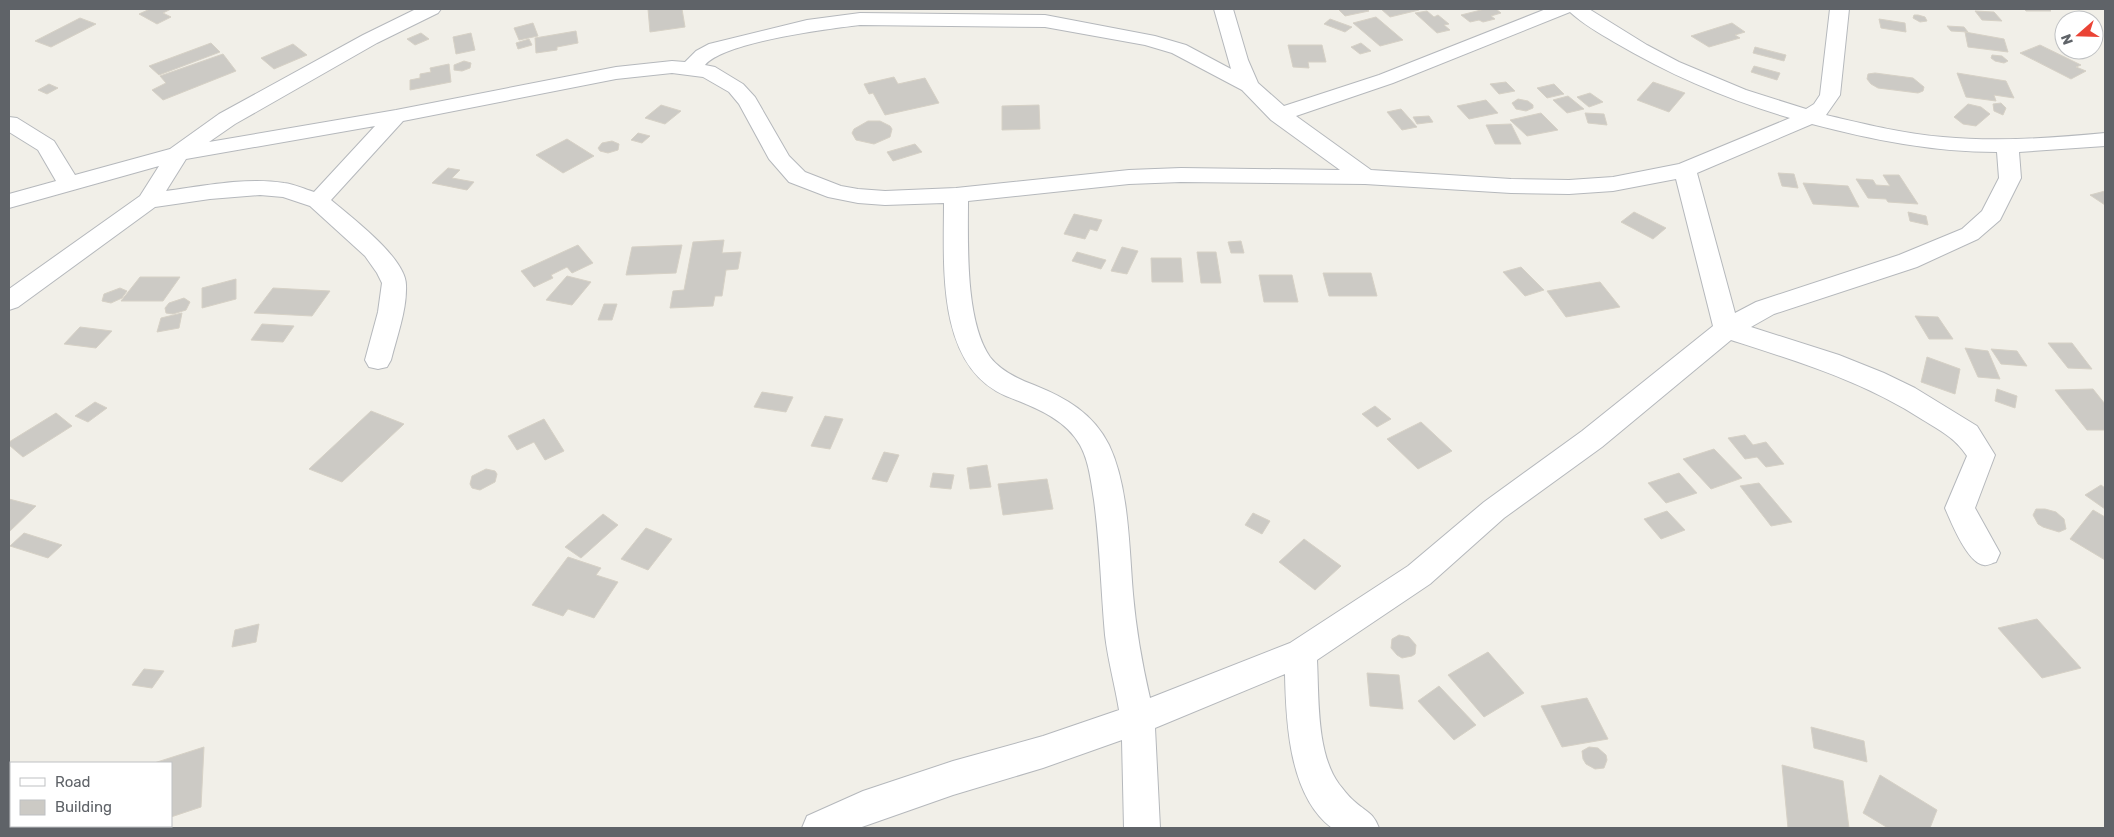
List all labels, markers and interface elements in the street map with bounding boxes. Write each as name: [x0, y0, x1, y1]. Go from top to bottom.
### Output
north arrow: [2054, 10, 2104, 60]
text: N: [2058, 32, 2077, 47]
legend: [10, 762, 172, 827]
text: Road: [55, 773, 91, 791]
text: Building: [55, 798, 112, 816]

